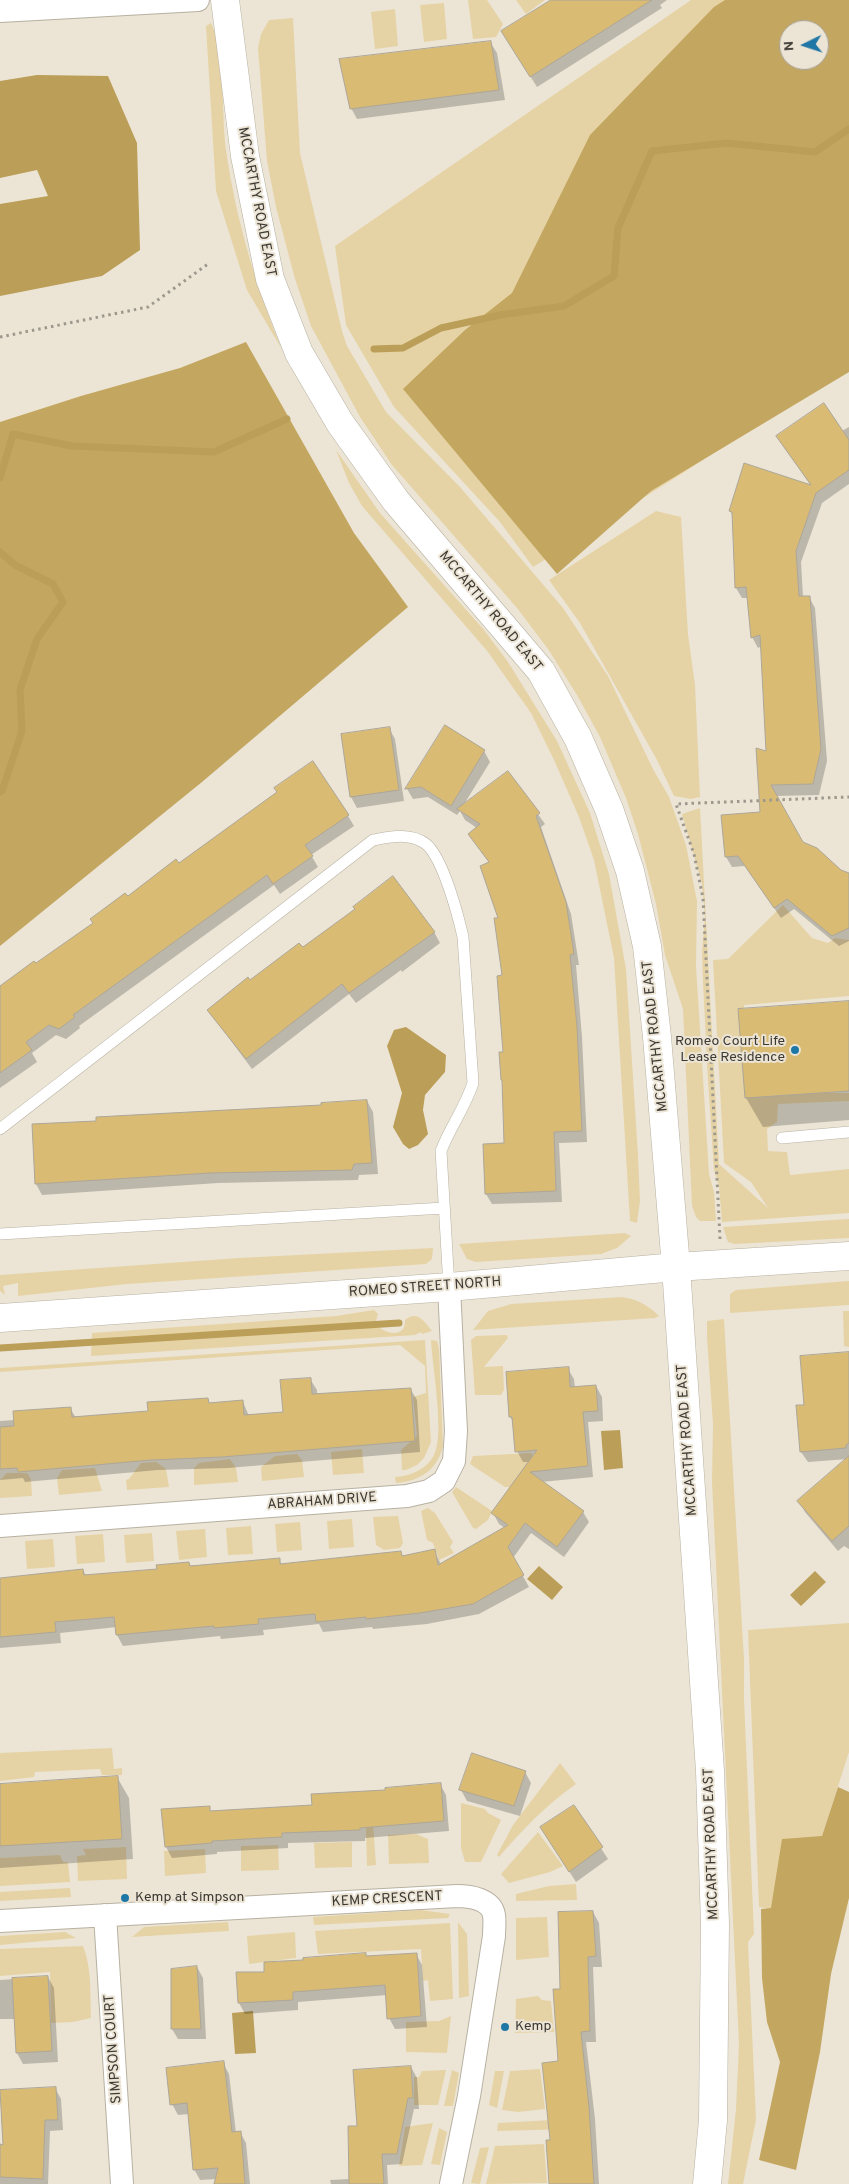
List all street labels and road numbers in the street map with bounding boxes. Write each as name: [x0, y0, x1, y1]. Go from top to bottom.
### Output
street label: MCCARTHY ROAD EAST: [233, 126, 279, 278]
street label: MCCARTHY ROAD EAST: [435, 548, 545, 676]
street label: MCCARTHY ROAD EAST: [640, 960, 672, 1112]
street label: ROMEO STREET NORTH: [348, 1274, 502, 1302]
street label: MCCARTHY ROAD EAST: [674, 1364, 702, 1516]
street label: ABRAHAM DRIVE: [267, 1490, 377, 1514]
street label: MCCARTHY ROAD EAST: [701, 1768, 723, 1920]
street label: KEMP CRESCENT: [331, 1889, 443, 1911]
street label: SIMPSON COURT: [102, 1994, 126, 2104]

